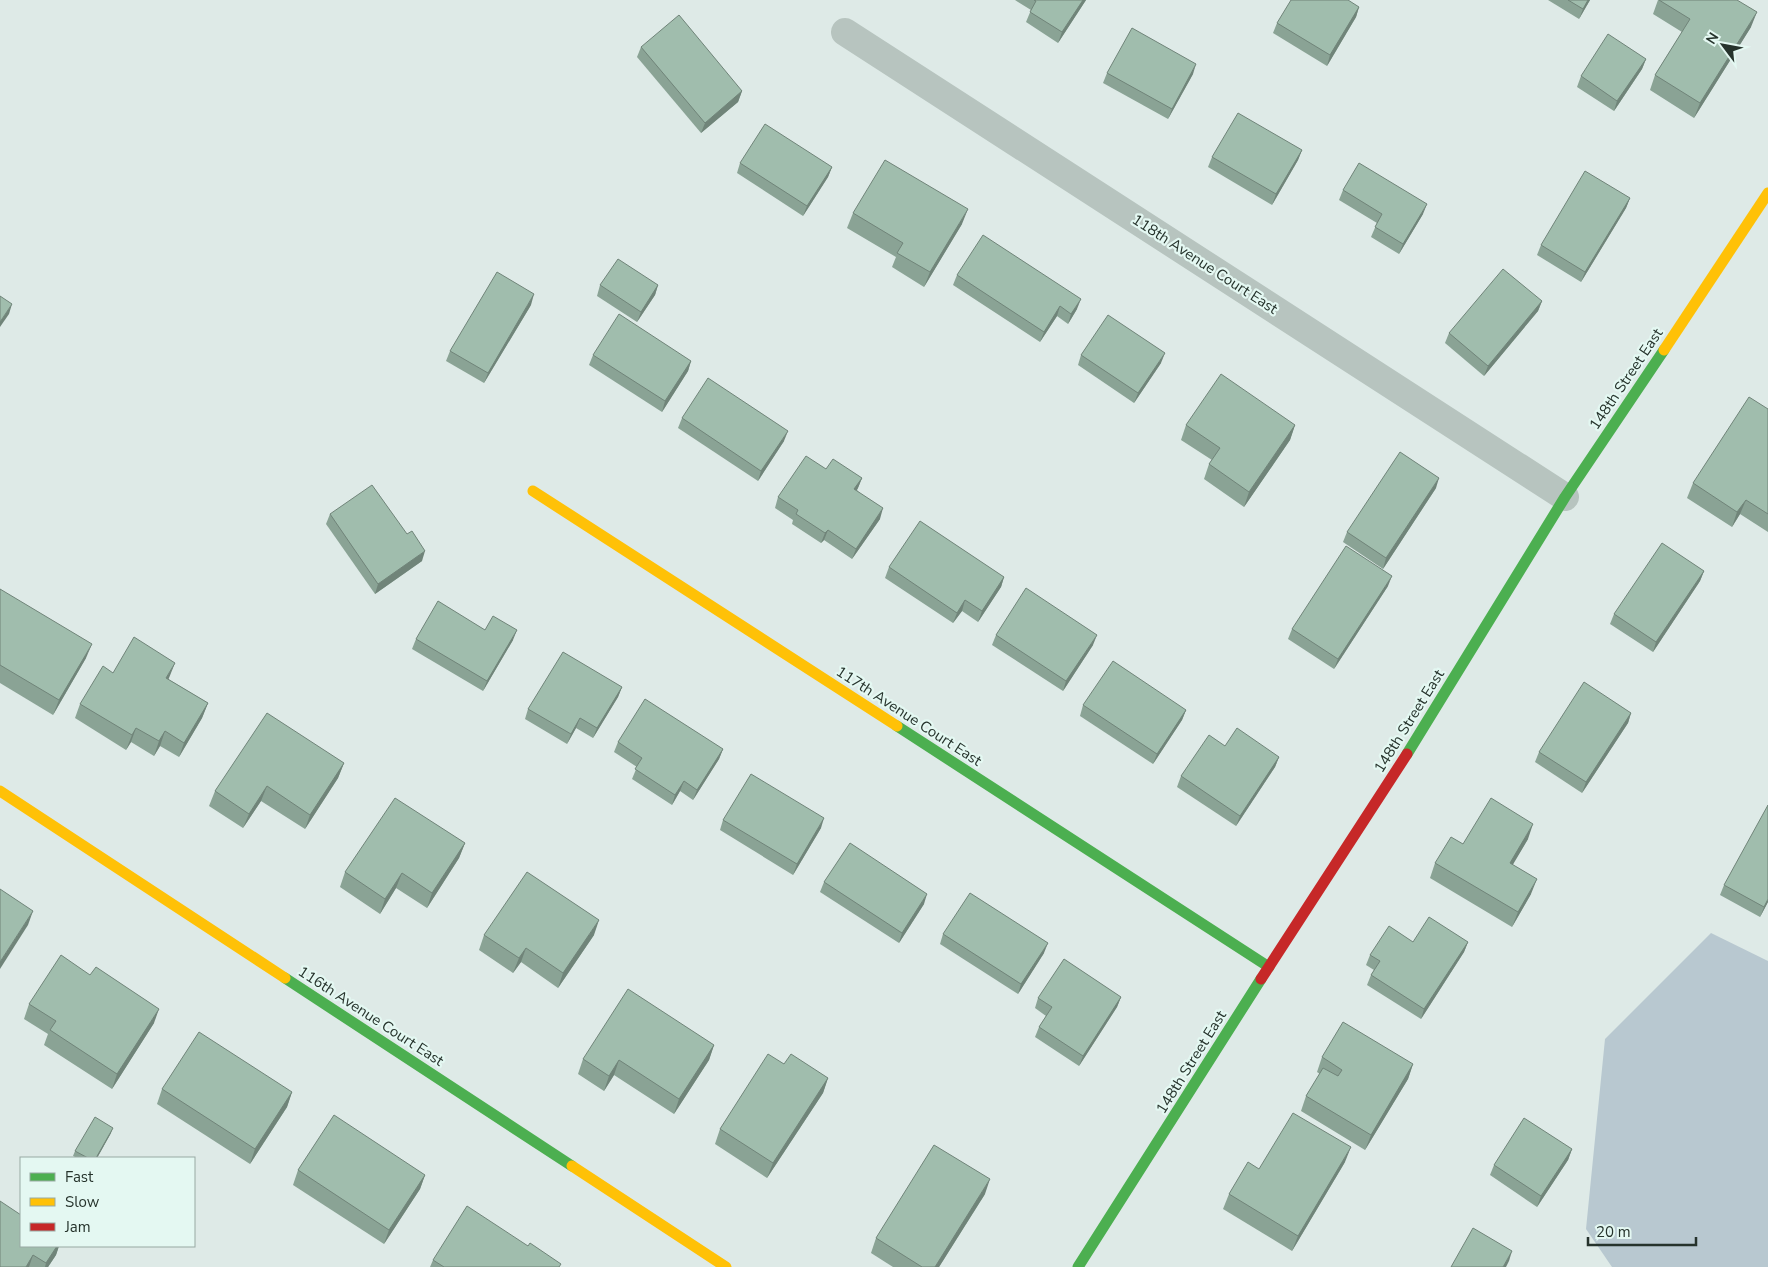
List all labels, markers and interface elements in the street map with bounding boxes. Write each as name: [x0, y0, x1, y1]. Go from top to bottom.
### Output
north arrow: [1698, 20, 1748, 70]
text: N: [1702, 29, 1723, 48]
street label: 118th Avenue Court East: [1128, 209, 1282, 319]
street label: 148th Street East: [1585, 324, 1668, 434]
street label: 117th Avenue Court East: [832, 661, 986, 771]
street label: 148th Street East: [1369, 665, 1449, 776]
street label: 116th Avenue Court East: [294, 961, 448, 1071]
street label: 148th Street East: [1151, 1006, 1231, 1117]
legend: [20, 1157, 195, 1247]
text: Fast: [65, 1167, 94, 1187]
text: Slow: [65, 1192, 100, 1212]
scale bar: [1588, 1214, 1696, 1246]
text: Jam: [64, 1217, 91, 1237]
text: 20 m: [1596, 1222, 1631, 1242]

